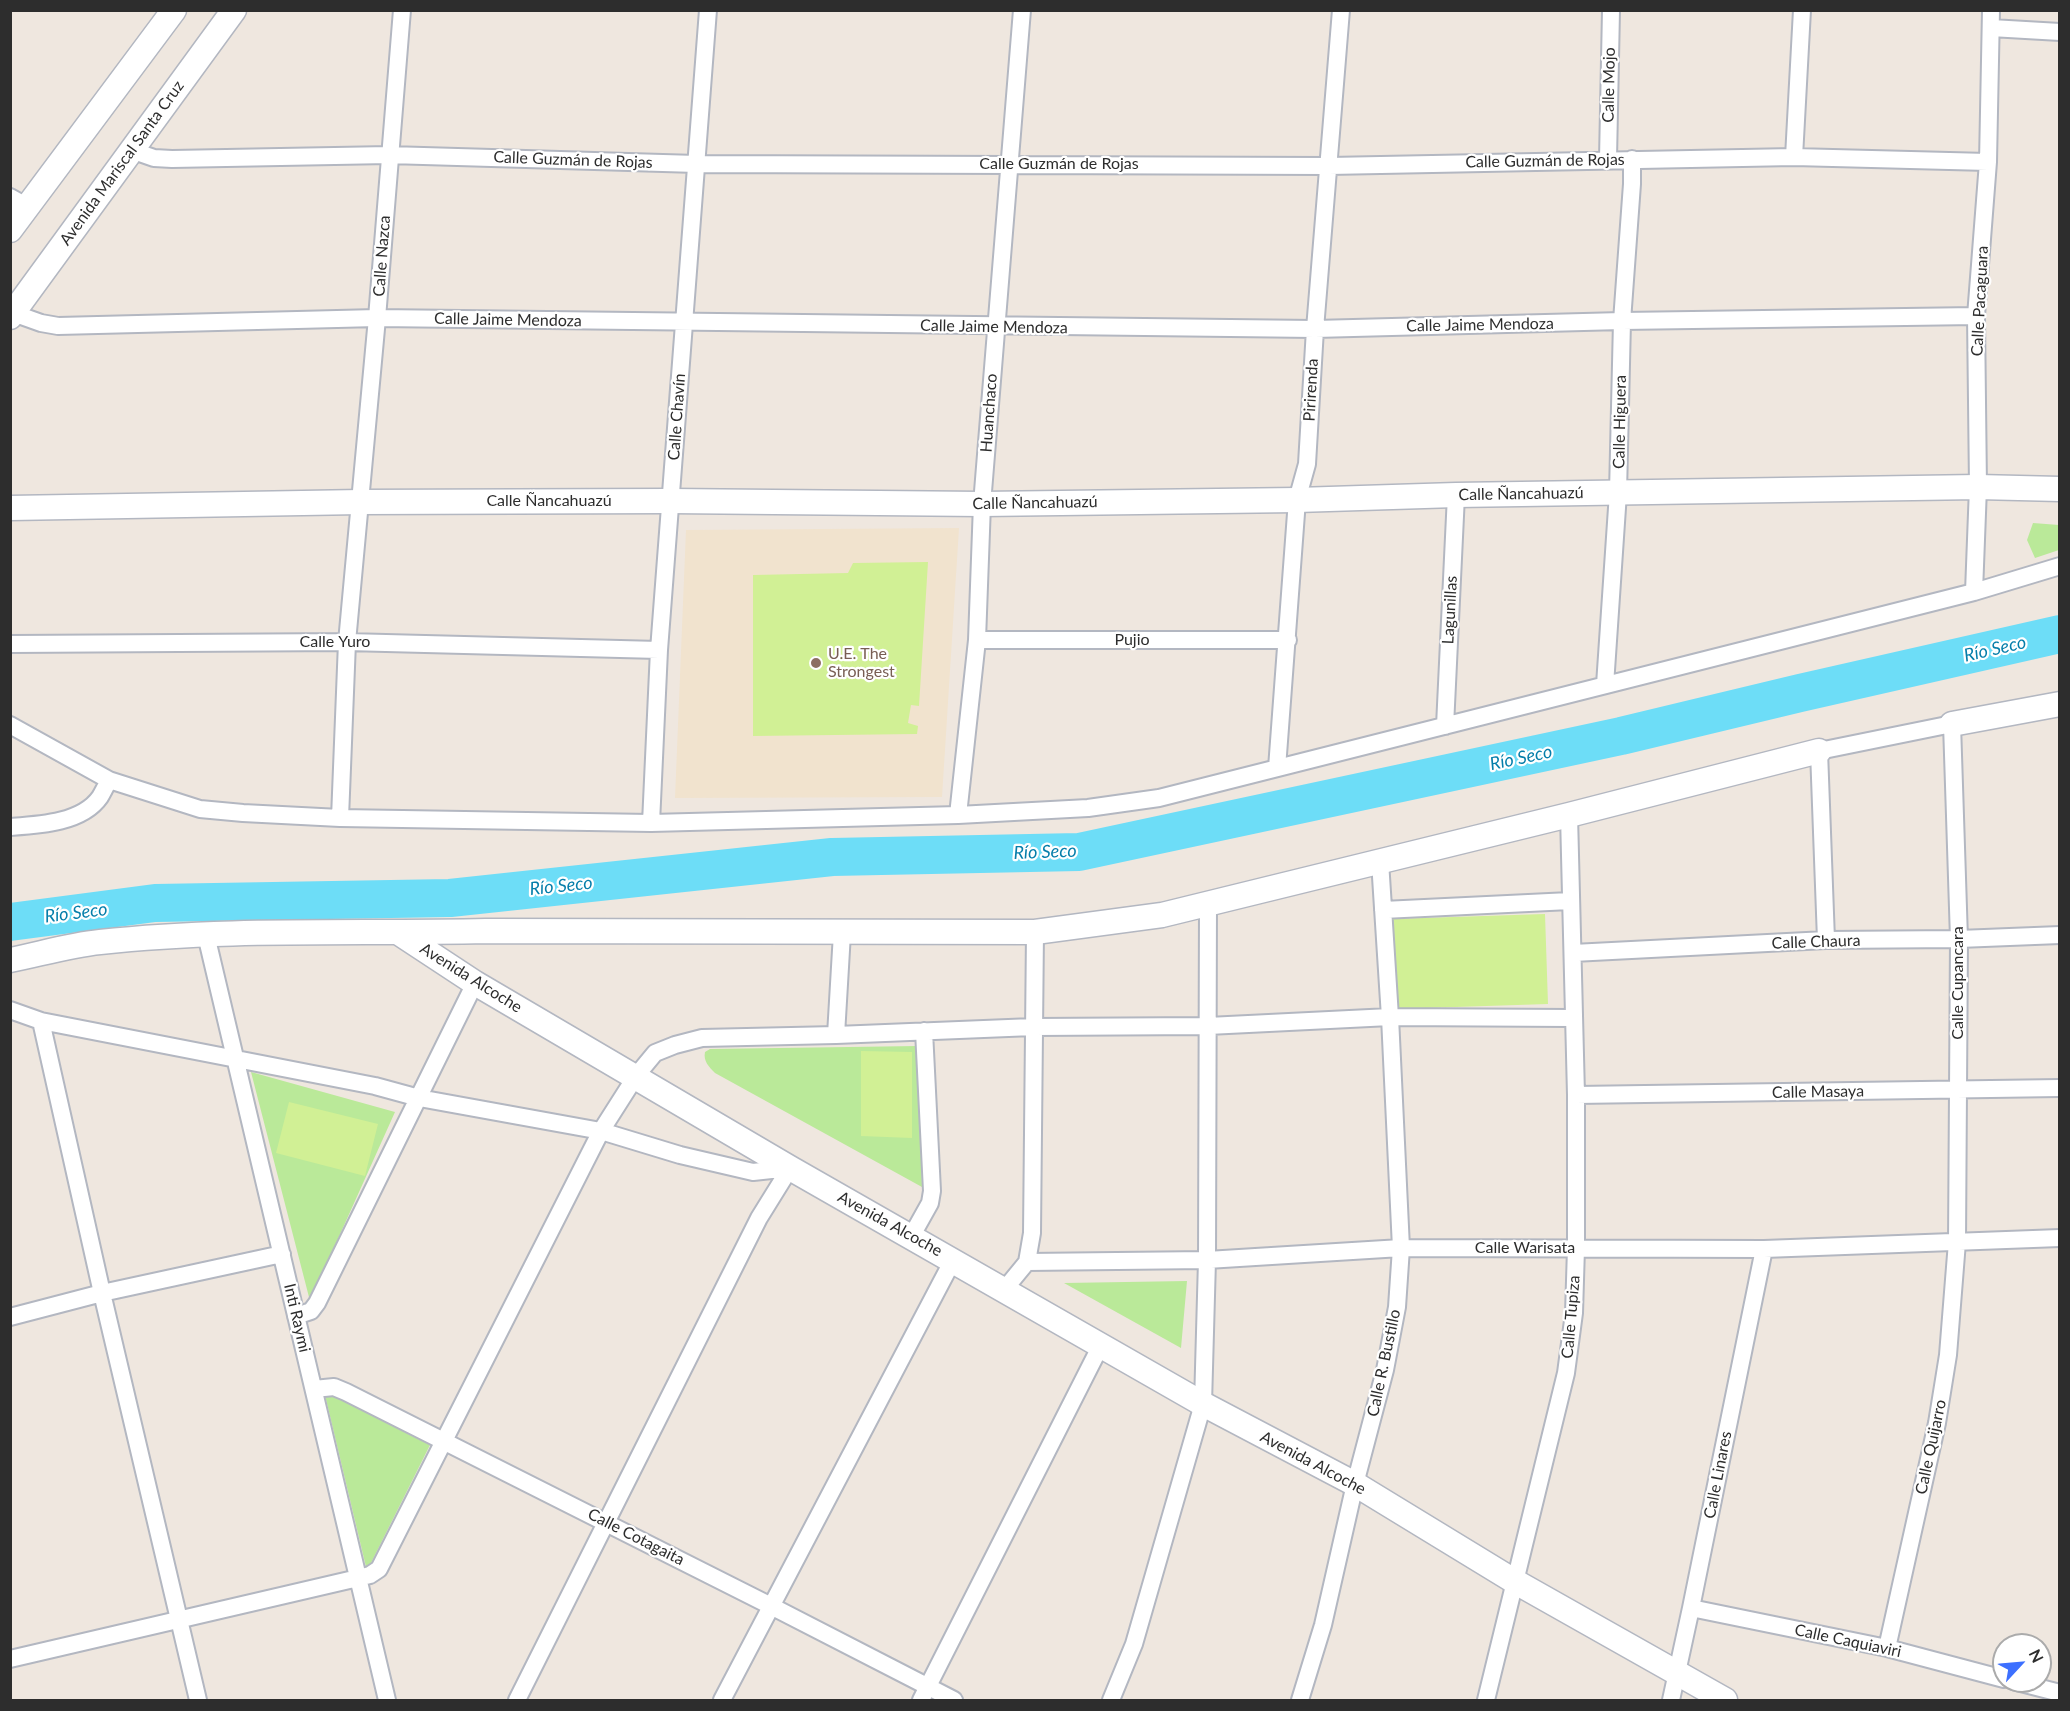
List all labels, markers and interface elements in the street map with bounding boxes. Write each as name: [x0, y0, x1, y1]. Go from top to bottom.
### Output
street label: Calle Mojo: [1599, 47, 1619, 123]
street label: Avenida Mariscal Santa Cruz: [56, 77, 188, 249]
street label: Calle Guzmán de Rojas: [493, 148, 653, 172]
street label: Calle Guzmán de Rojas: [1465, 150, 1625, 172]
street label: Calle Guzmán de Rojas: [979, 154, 1139, 174]
street label: Calle Nazca: [370, 215, 394, 297]
street label: Calle Pacaguara: [1968, 245, 1992, 357]
street label: Calle Jaime Mendoza: [434, 309, 582, 331]
street label: Calle Jaime Mendoza: [1406, 314, 1554, 336]
street label: Calle Jaime Mendoza: [920, 316, 1068, 338]
street label: Pirirenda: [1300, 358, 1322, 422]
street label: Calle Chavín: [664, 373, 690, 461]
street label: Huanchaco: [977, 373, 1001, 453]
street label: Calle Higuera: [1610, 375, 1630, 469]
street label: Calle Ñancahuazú: [1458, 483, 1584, 505]
street label: Calle Ñancahuazú: [486, 491, 612, 511]
street label: Calle Ñancahuazú: [972, 492, 1098, 514]
street label: Lagunillas: [1439, 575, 1461, 645]
street label: Pujio: [1114, 630, 1150, 650]
water label: Río Seco: [1962, 631, 2028, 667]
street label: Calle Yuro: [300, 632, 370, 652]
place label: U.E. The Strongest: [828, 644, 895, 682]
marker: U.E. The Strongest: [809, 656, 823, 670]
water label: Río Seco: [1488, 741, 1554, 775]
water label: Río Seco: [1013, 840, 1077, 864]
water label: Río Seco: [529, 872, 593, 900]
water label: Río Seco: [43, 898, 109, 928]
street label: Calle Cupancara: [1948, 926, 1968, 1040]
street label: Calle Chaura: [1771, 931, 1861, 953]
street label: Avenida Alcoche: [416, 939, 526, 1017]
street label: Calle Masaya: [1772, 1082, 1864, 1102]
street label: Avenida Alcoche: [834, 1187, 946, 1261]
street label: Calle Warisata: [1475, 1238, 1575, 1258]
street label: Calle Tupiza: [1558, 1275, 1584, 1359]
street label: Inti Raymi: [280, 1282, 314, 1354]
street label: Calle R. Bustillo: [1363, 1308, 1405, 1418]
street label: Calle Quijarro: [1912, 1398, 1950, 1496]
street label: Avenida Alcoche: [1257, 1427, 1369, 1499]
street label: Calle Linares: [1700, 1430, 1736, 1520]
street label: Calle Cotagaita: [585, 1504, 687, 1570]
street label: Calle Caquiaviri: [1793, 1620, 1903, 1662]
north arrow: [1992, 1633, 2052, 1693]
text: N: [2026, 1646, 2048, 1665]

